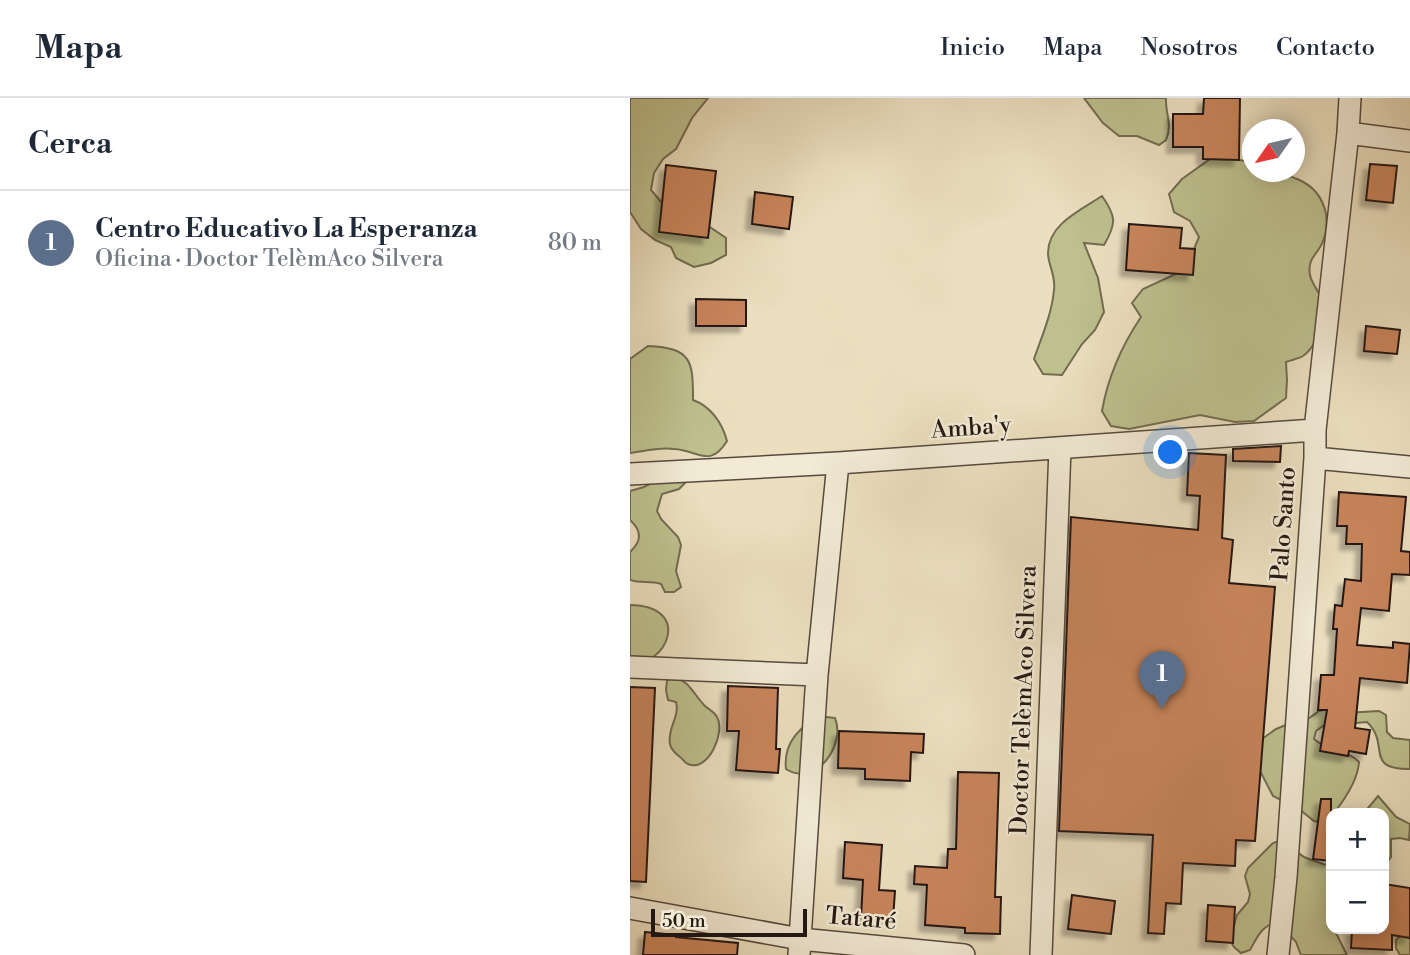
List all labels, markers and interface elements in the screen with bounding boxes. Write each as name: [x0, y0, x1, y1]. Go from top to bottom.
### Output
text: Mapa: [35, 28, 122, 69]
text: Inicio: [940, 33, 1005, 63]
text: Mapa: [1043, 33, 1102, 63]
text: Nosotros: [1140, 33, 1238, 63]
text: Contacto: [1276, 33, 1375, 63]
north arrow: [1242, 119, 1305, 182]
text: Cerca: [28, 125, 112, 163]
text: Centro Educativo La Esperanza: [95, 213, 478, 245]
text: 1: [45, 229, 57, 257]
text: 80 m: [548, 229, 602, 257]
text: Oficina · Doctor TelèmAco Silvera: [95, 245, 443, 273]
street label: Amba'y: [929, 410, 1012, 446]
your location: [1153, 435, 1187, 469]
street label: Palo Santo: [1265, 466, 1303, 582]
street label: Doctor TelèmAco Silvera: [1004, 564, 1044, 835]
pin: 1: [1139, 651, 1185, 709]
map controls: [1326, 808, 1389, 934]
button: +: [1326, 808, 1389, 871]
button: −: [1326, 871, 1389, 934]
street label: Tataré: [824, 901, 898, 937]
scale bar: [651, 906, 807, 938]
text: 50 m: [662, 909, 706, 933]

